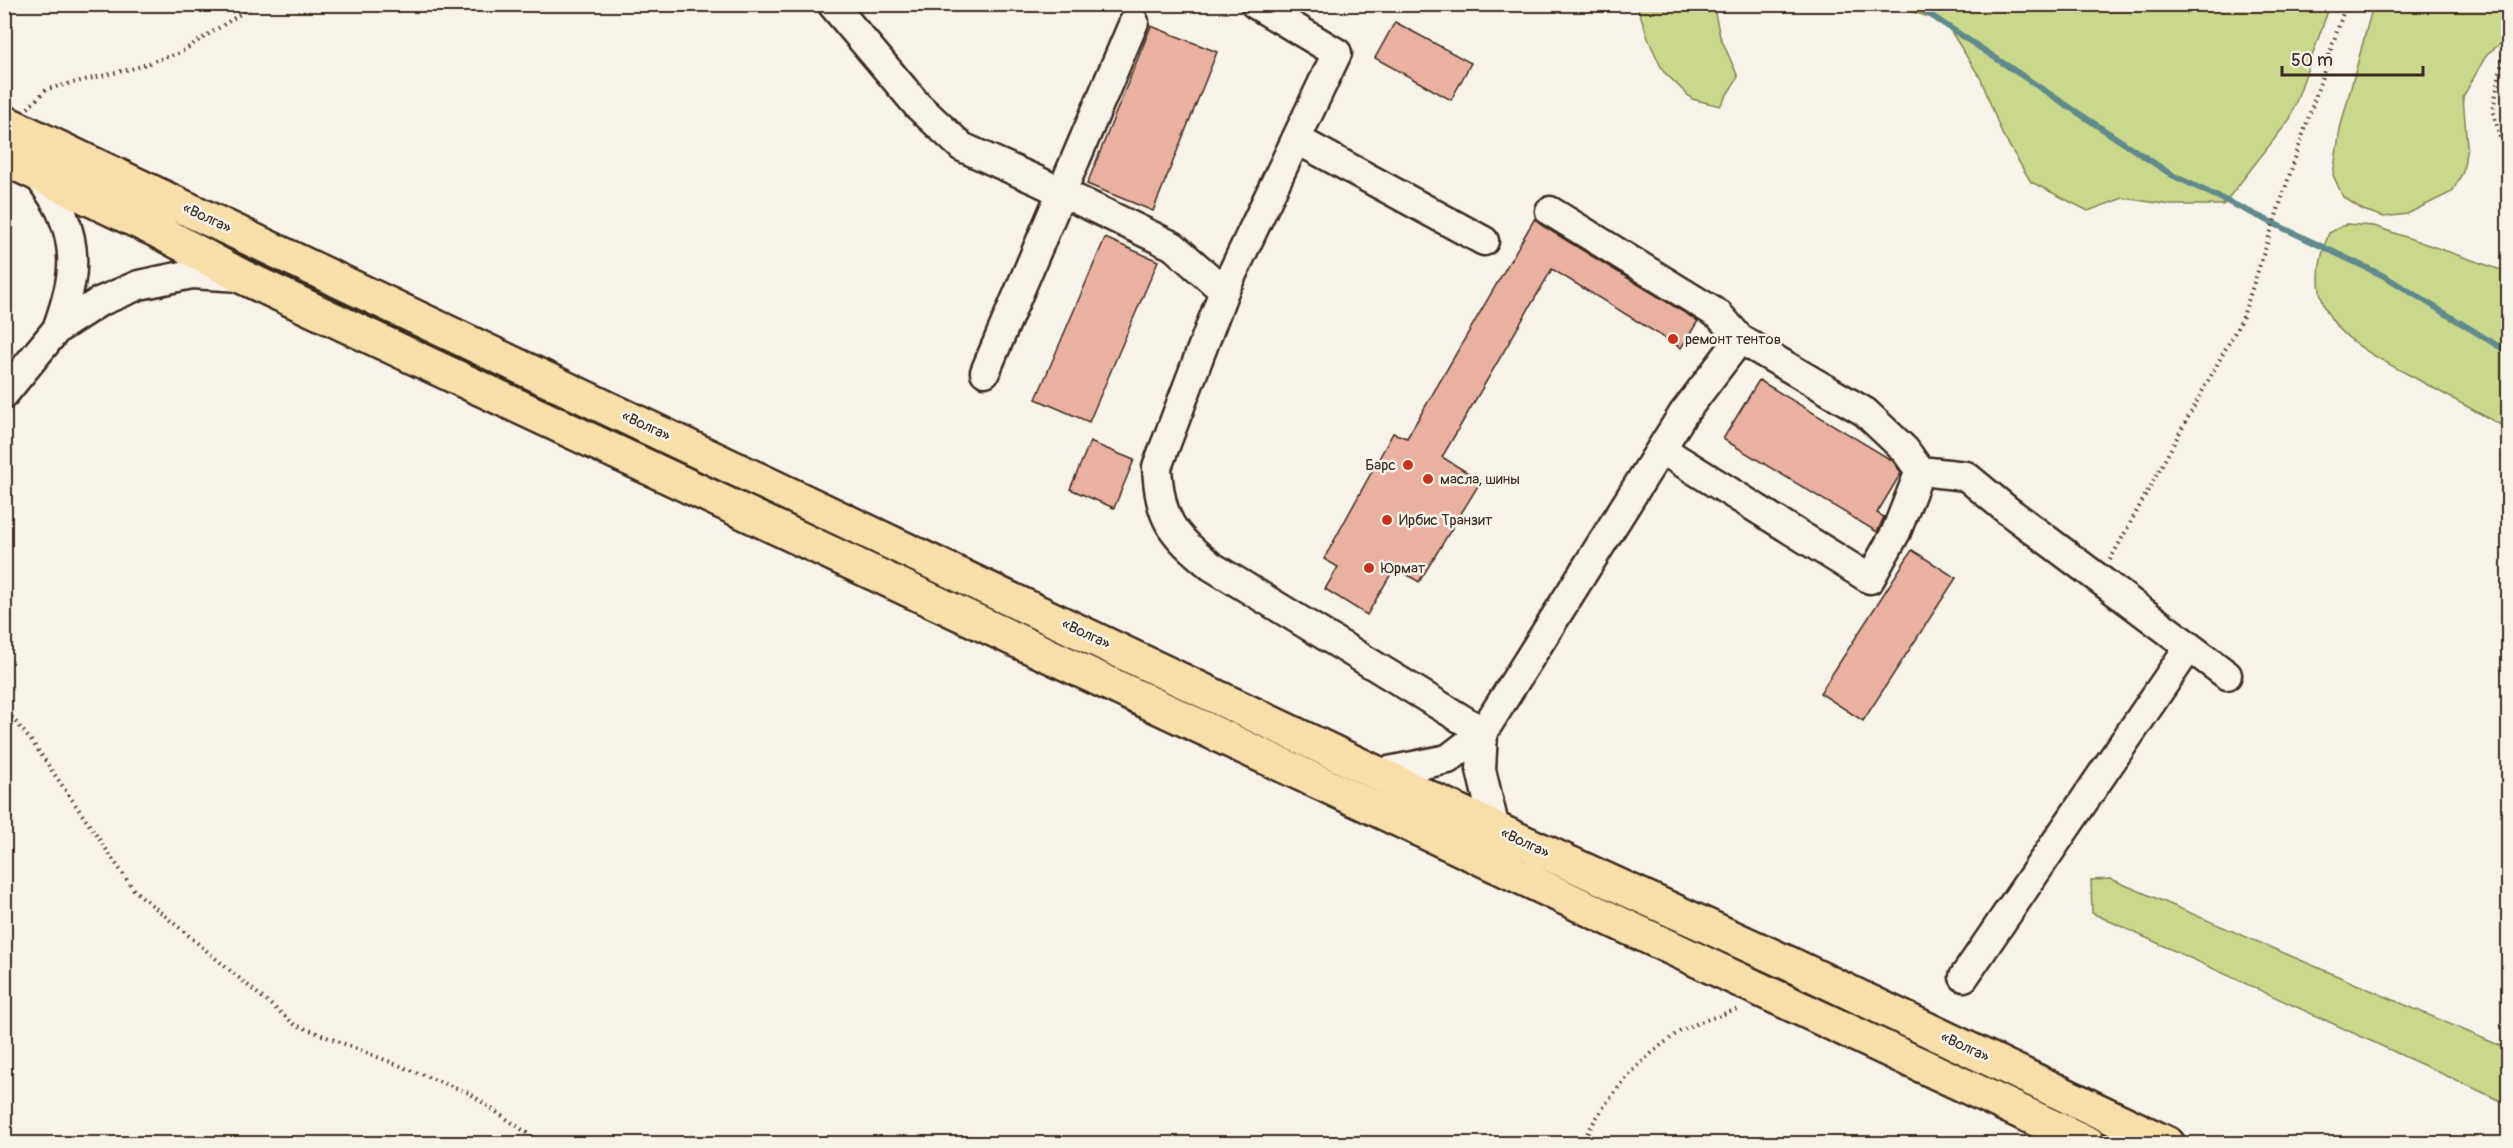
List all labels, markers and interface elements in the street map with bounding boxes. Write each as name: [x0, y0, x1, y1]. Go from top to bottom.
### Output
scale bar: [2282, 39, 2423, 77]
text: 50 m: [2291, 49, 2333, 72]
street label: «Волга»: [180, 198, 235, 238]
place label: ремонт тентов: [1685, 330, 1781, 349]
marker: ремонт тентов: [1666, 332, 1680, 346]
street label: «Волга»: [619, 406, 674, 446]
place label: Барс: [1365, 456, 1396, 475]
marker: Барс: [1401, 458, 1415, 472]
place label: масла, шины: [1440, 470, 1520, 489]
marker: масла, шины: [1421, 472, 1435, 486]
place label: Ирбис Транзит: [1399, 511, 1493, 530]
marker: Ирбис Транзит: [1380, 513, 1394, 527]
place label: Юрмат: [1381, 559, 1426, 578]
marker: Юрмат: [1362, 561, 1376, 575]
street label: «Волга»: [1059, 614, 1114, 654]
street label: «Волга»: [1498, 823, 1553, 863]
street label: «Волга»: [1938, 1027, 1993, 1067]

